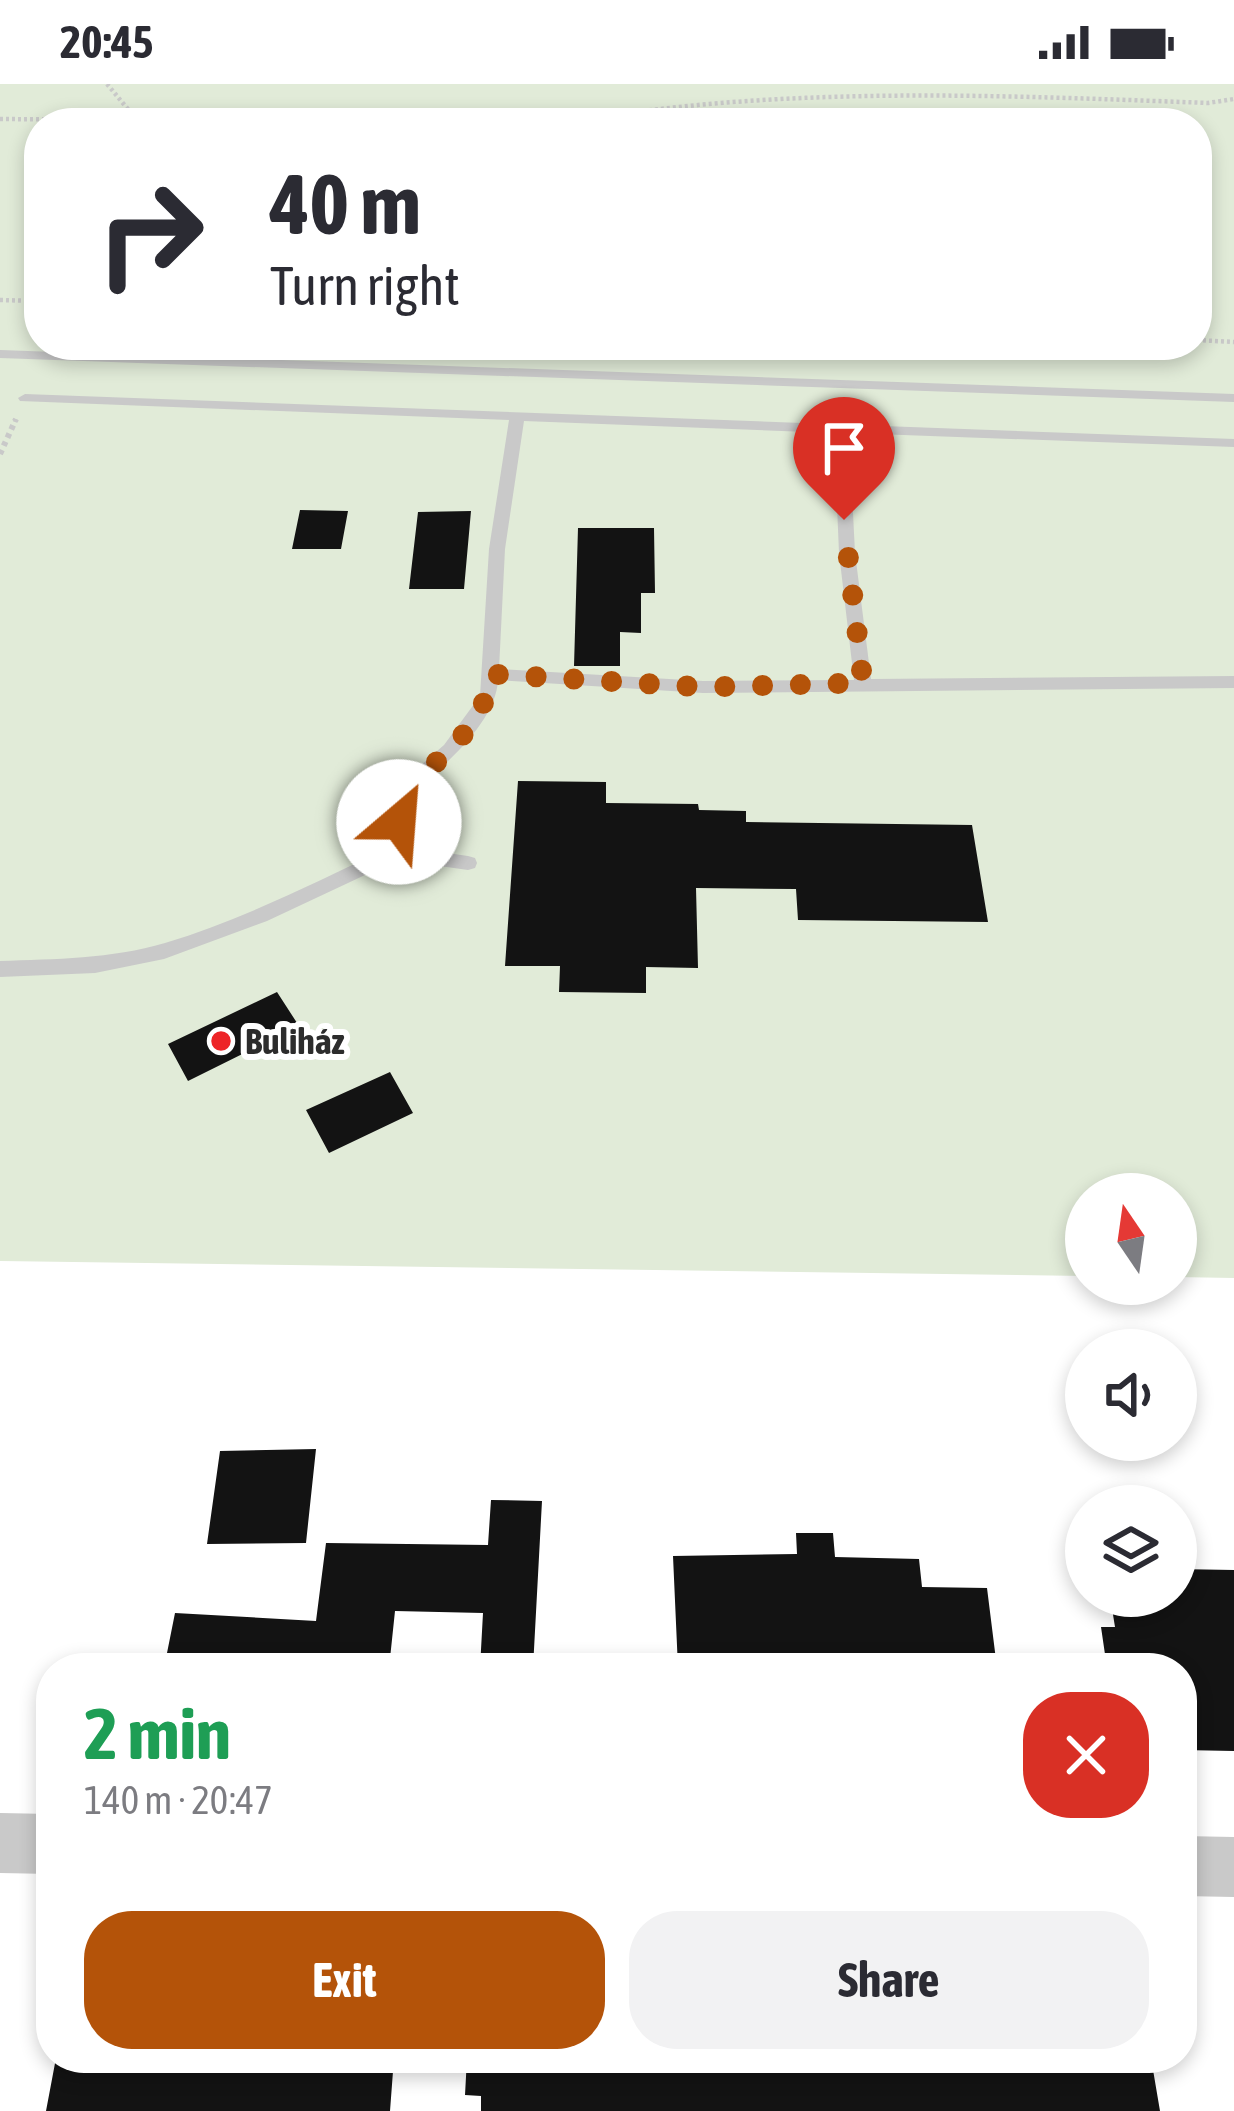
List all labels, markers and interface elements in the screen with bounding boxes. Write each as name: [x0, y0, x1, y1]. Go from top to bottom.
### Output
text: 20:45: [60, 16, 154, 68]
icon: right: [72, 156, 228, 312]
text: 40 m: [270, 156, 421, 252]
text: Turn right: [270, 255, 460, 316]
pin: [793, 397, 895, 520]
icon: arrive: [811, 415, 877, 481]
position arrow: [336, 759, 462, 885]
place label: Buliház: [245, 1020, 344, 1062]
marker: Buliház: [208, 1028, 234, 1054]
north arrow: [1065, 1173, 1197, 1305]
map controls: [1065, 1173, 1197, 1617]
button: sound: [1065, 1329, 1197, 1461]
button: layers: [1065, 1485, 1197, 1617]
text: 2 min: [84, 1692, 231, 1774]
button: close: [1023, 1692, 1149, 1818]
text: 140 m · 20:47: [84, 1778, 273, 1822]
button: Exit: [84, 1911, 605, 2049]
button: Share: [629, 1911, 1149, 2049]

